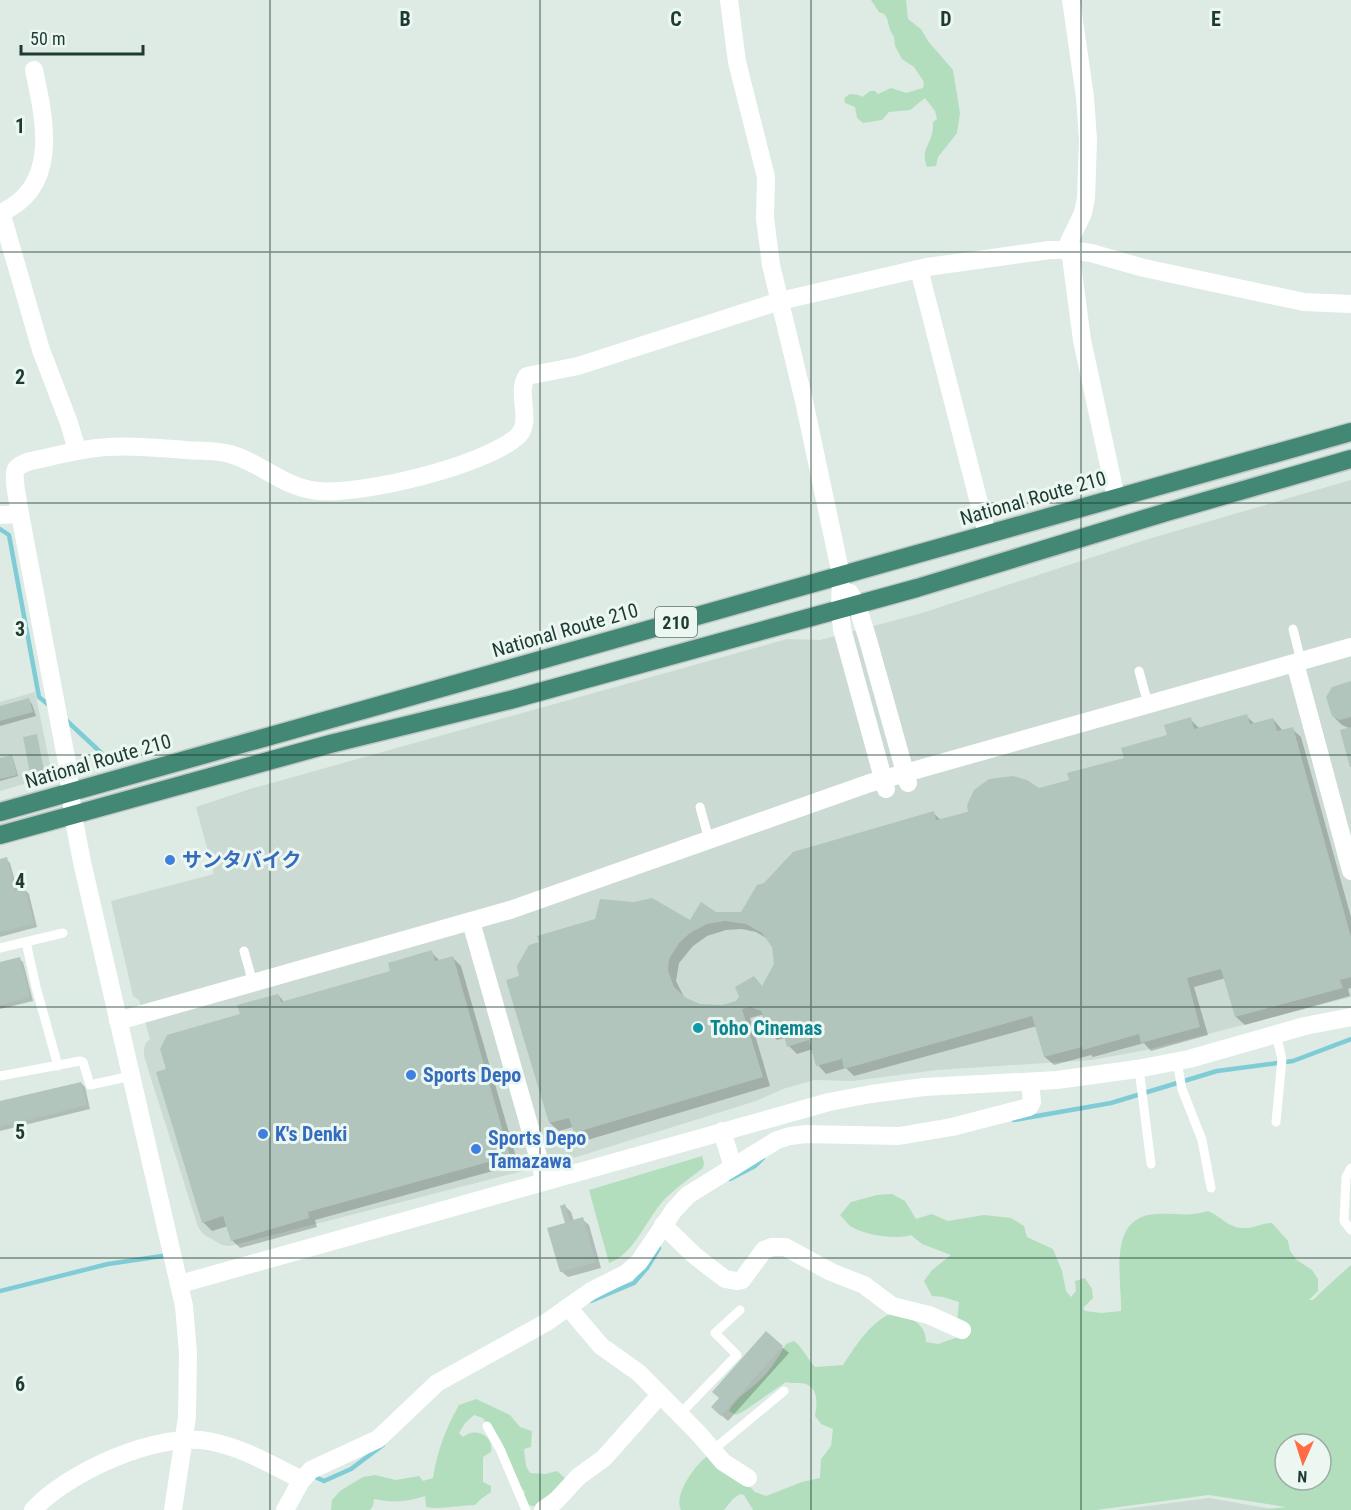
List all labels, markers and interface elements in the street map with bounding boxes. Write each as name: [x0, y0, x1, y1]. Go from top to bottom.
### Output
text: B: [399, 7, 411, 31]
text: C: [670, 7, 682, 31]
text: D: [940, 7, 952, 31]
text: E: [1211, 7, 1221, 31]
scale bar: [21, 18, 142, 56]
text: 50 m: [30, 28, 65, 49]
text: 1: [15, 114, 25, 138]
text: 2: [15, 365, 25, 389]
street label: National Route 210: [957, 466, 1109, 530]
street label: National Route 210: [489, 598, 641, 662]
road number: 210: [655, 607, 697, 637]
text: 3: [15, 617, 25, 641]
street label: National Route 210: [22, 729, 174, 793]
place label: サンタバイク: [182, 848, 302, 872]
marker: サンタバイク: [163, 853, 177, 867]
text: 4: [15, 869, 25, 893]
place label: Toho Cinemas: [710, 1016, 822, 1040]
marker: Toho Cinemas: [691, 1021, 705, 1035]
place label: Sports Depo: [423, 1063, 521, 1087]
marker: Sports Depo: [404, 1068, 418, 1082]
text: 5: [15, 1120, 25, 1144]
place label: K's Denki: [275, 1122, 347, 1146]
place label: Sports Depo Tamazawa: [488, 1126, 586, 1173]
marker: K's Denki: [256, 1127, 270, 1141]
marker: Sports Depo Tamazawa: [469, 1142, 483, 1156]
text: 6: [15, 1372, 25, 1396]
north arrow: [1273, 1432, 1333, 1492]
text: N: [1297, 1467, 1308, 1486]

